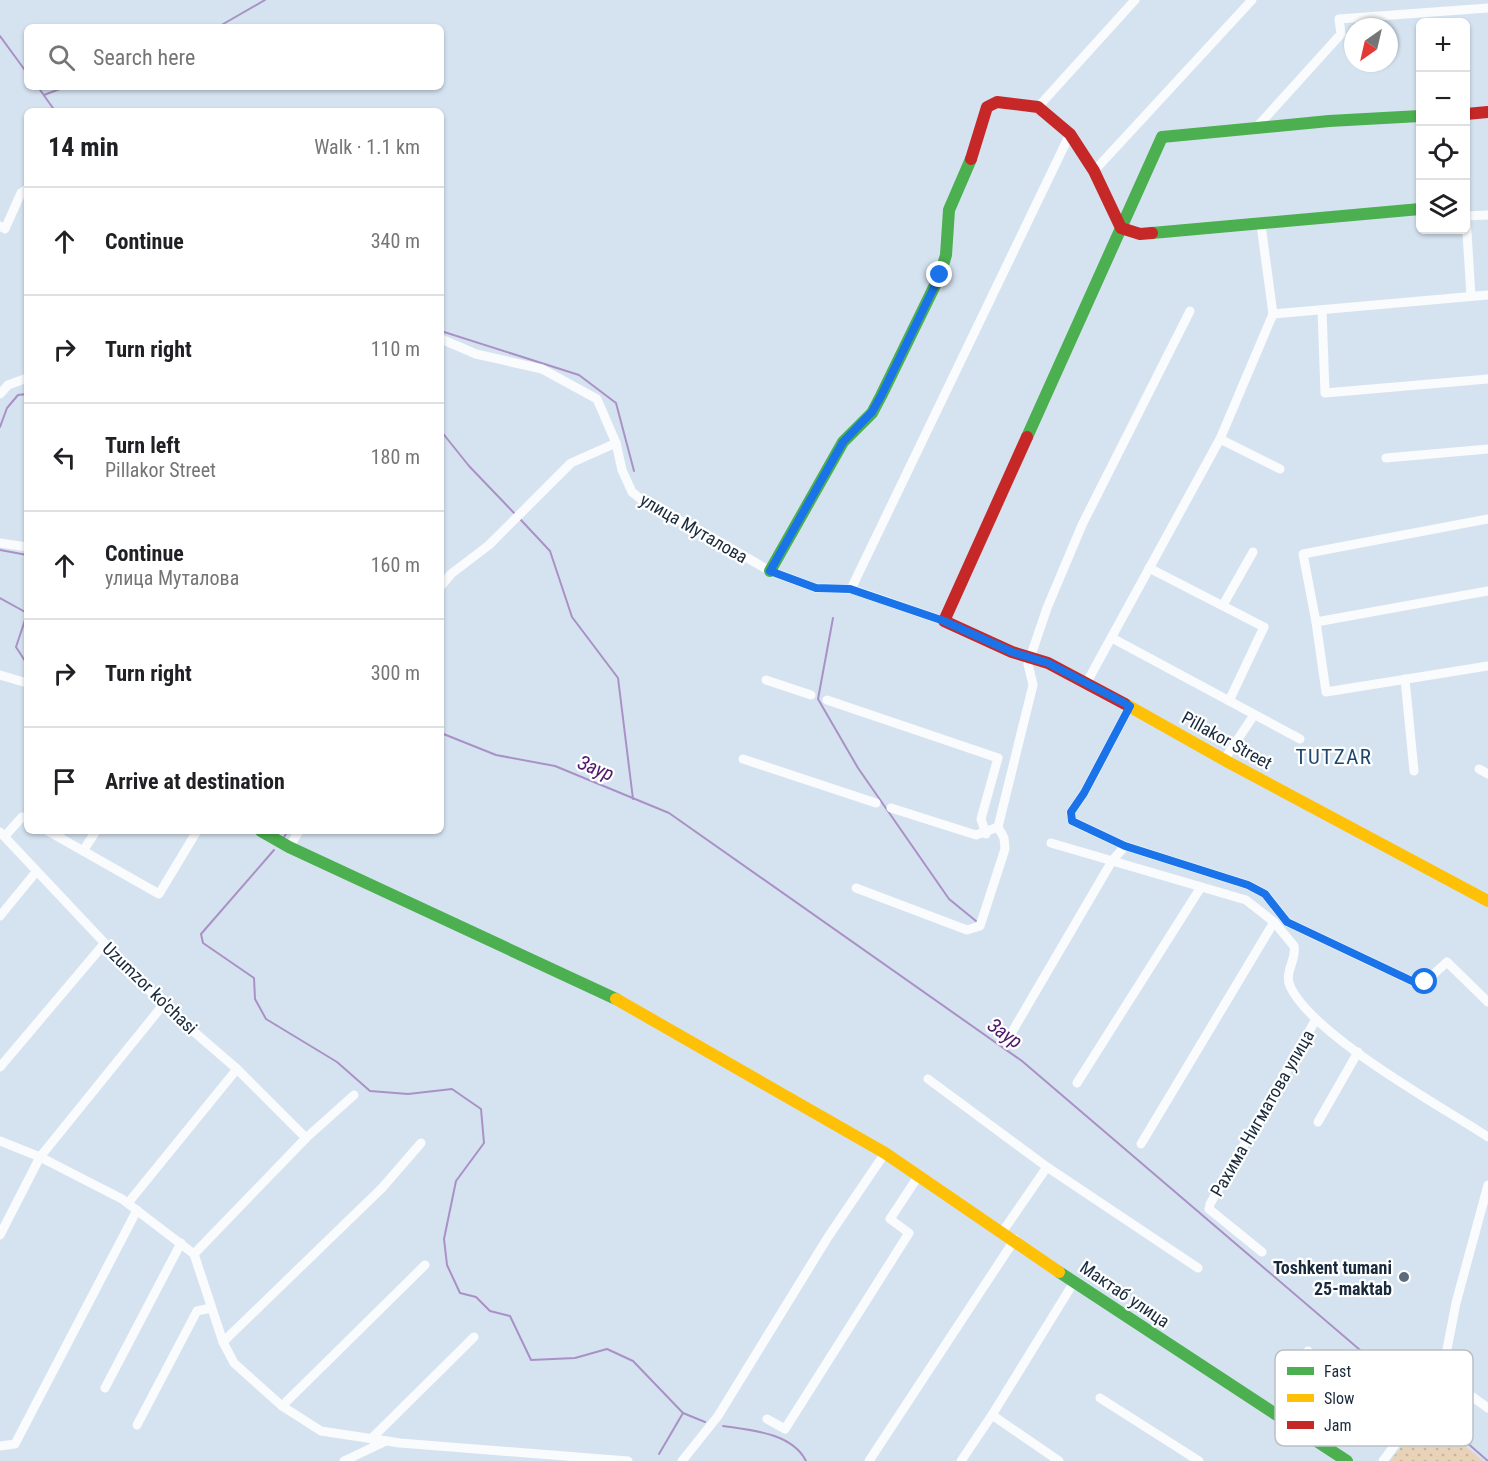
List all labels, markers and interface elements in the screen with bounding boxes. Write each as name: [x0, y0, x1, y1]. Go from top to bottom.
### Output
north arrow: [1344, 18, 1398, 72]
map controls: [1416, 18, 1470, 234]
button: +: [1416, 18, 1470, 72]
search box: [24, 24, 444, 90]
icon: search: [45, 41, 78, 74]
text: Search here: [93, 45, 195, 70]
button: −: [1416, 72, 1470, 126]
button: locate: [1416, 126, 1470, 180]
text: 14 min: [48, 132, 119, 162]
text: Walk · 1.1 km: [314, 135, 420, 159]
button: layers: [1416, 180, 1470, 234]
icon: ahead: [48, 225, 81, 258]
text: Continue: [105, 229, 184, 254]
text: 340 m: [371, 229, 420, 253]
route end: [926, 261, 952, 287]
icon: right: [48, 333, 81, 366]
text: Turn right: [105, 337, 192, 362]
text: 110 m: [371, 337, 420, 361]
text: Turn left: [105, 433, 180, 458]
icon: left: [48, 441, 81, 474]
text: 180 m: [371, 445, 420, 469]
text: Pillakor Street: [105, 458, 216, 482]
street label: улица Муталова: [636, 489, 752, 567]
text: Continue: [105, 541, 184, 566]
icon: ahead: [48, 549, 81, 582]
text: 160 m: [371, 553, 420, 577]
text: улица Муталова: [105, 566, 239, 590]
icon: right: [48, 657, 81, 690]
text: Turn right: [105, 661, 192, 686]
text: 300 m: [371, 661, 420, 685]
street label: Pillakor Street: [1178, 707, 1276, 773]
district label: TUTZAR: [1295, 745, 1373, 769]
water label: Заур: [574, 750, 618, 786]
icon: arrive: [48, 765, 81, 798]
text: Arrive at destination: [105, 769, 285, 794]
street label: Uzumzor ko'chasi: [98, 938, 202, 1038]
route start: [1411, 968, 1437, 994]
water label: Заур: [983, 1013, 1027, 1053]
street label: Рахима Нигматова улица: [1206, 1026, 1318, 1200]
street label: Мактаб улица: [1076, 1256, 1174, 1332]
place label: Toshkent tumani 25-maktab: [1273, 1257, 1392, 1299]
marker: Toshkent tumani 25-maktab: [1397, 1270, 1411, 1284]
legend: [1275, 1350, 1473, 1446]
text: Fast: [1324, 1362, 1351, 1381]
text: Slow: [1324, 1389, 1354, 1408]
text: Jam: [1324, 1416, 1351, 1435]

